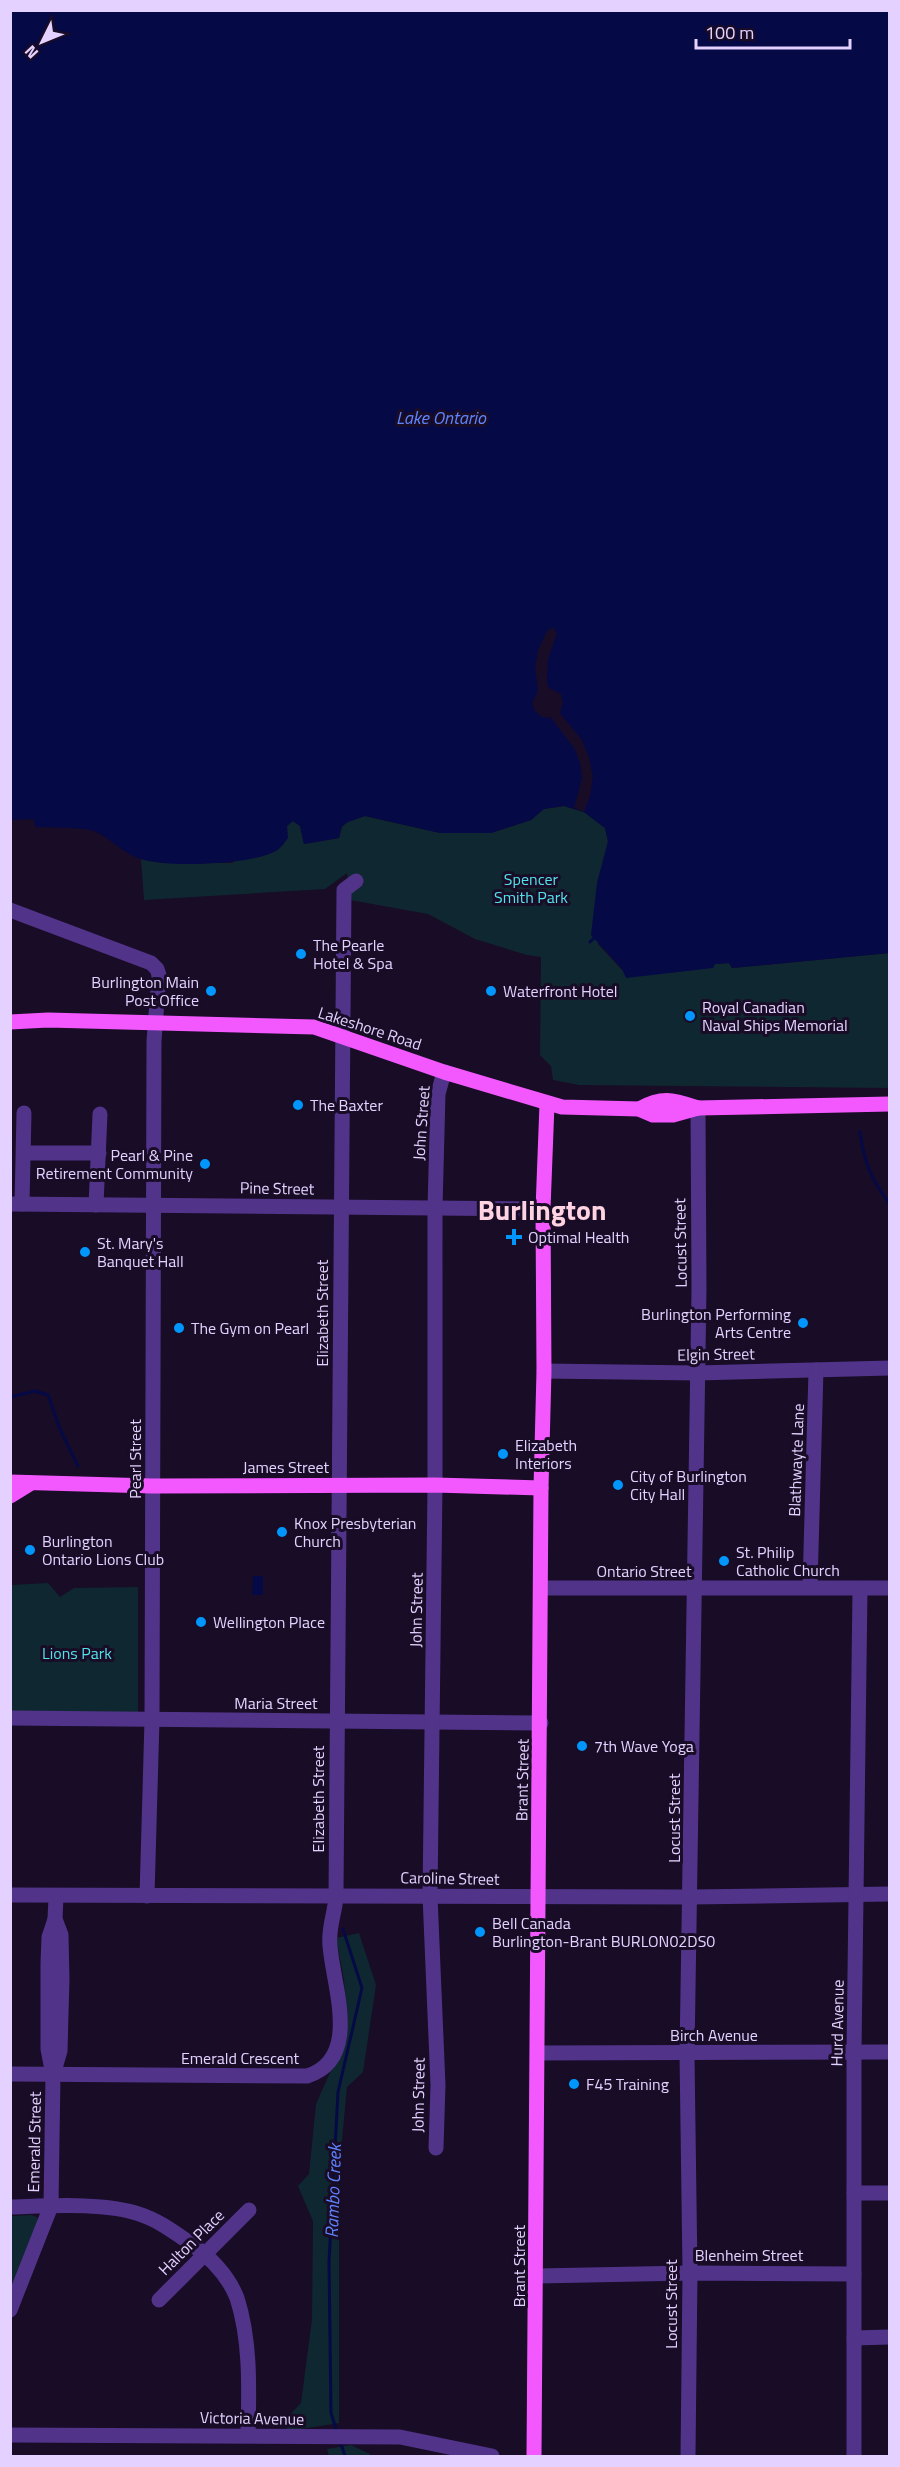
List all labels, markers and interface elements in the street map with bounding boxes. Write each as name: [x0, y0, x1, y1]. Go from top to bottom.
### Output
north arrow: [12, 12, 72, 72]
scale bar: [696, 12, 850, 50]
text: 100 m: [705, 19, 754, 46]
text: N: [18, 40, 44, 64]
water label: Lake Ontario: [396, 404, 487, 431]
park label: Spencer Smith Park: [494, 867, 568, 909]
place label: The Pearle Hotel & Spa: [313, 933, 393, 975]
marker: The Pearle Hotel & Spa: [294, 947, 308, 961]
place label: Burlington Main Post Office: [91, 970, 199, 1012]
place label: Waterfront Hotel: [503, 979, 617, 1003]
marker: Burlington Main Post Office: [204, 984, 218, 998]
marker: Waterfront Hotel: [484, 984, 498, 998]
place label: Royal Canadian Naval Ships Memorial: [702, 995, 848, 1037]
street label: Lakeshore Road: [315, 1000, 425, 1056]
marker: Royal Canadian Naval Ships Memorial: [683, 1009, 697, 1023]
street label: John Street: [406, 1084, 436, 1161]
place label: The Baxter: [310, 1093, 383, 1117]
marker: The Baxter: [291, 1098, 305, 1112]
place label: Pearl & Pine Retirement Community: [36, 1143, 193, 1185]
marker: Pearl & Pine Retirement Community: [198, 1157, 212, 1171]
street label: Pine Street: [240, 1175, 315, 1201]
district label: Burlington: [478, 1188, 606, 1231]
street label: Locust Street: [667, 1198, 693, 1288]
place label: Optimal Health: [528, 1225, 629, 1249]
marker: Optimal Health: [505, 1228, 523, 1246]
place label: St. Mary's Banquet Hall: [97, 1231, 184, 1273]
marker: St. Mary's Banquet Hall: [78, 1245, 92, 1259]
street label: Elizabeth Street: [310, 1259, 334, 1366]
place label: Burlington Performing Arts Centre: [641, 1302, 791, 1344]
place label: The Gym on Pearl: [191, 1316, 309, 1340]
marker: Burlington Performing Arts Centre: [796, 1316, 810, 1330]
marker: The Gym on Pearl: [172, 1321, 186, 1335]
street label: Elgin Street: [677, 1341, 755, 1367]
street label: Blathwayte Lane: [782, 1403, 810, 1517]
street label: Pearl Street: [123, 1419, 147, 1499]
place label: Elizabeth Interiors: [515, 1433, 577, 1475]
marker: Elizabeth Interiors: [496, 1447, 510, 1461]
street label: James Street: [243, 1455, 330, 1479]
place label: City of Burlington City Hall: [630, 1464, 747, 1506]
marker: City of Burlington City Hall: [611, 1478, 625, 1492]
place label: Knox Presbyterian Church: [294, 1511, 416, 1553]
marker: Knox Presbyterian Church: [275, 1525, 289, 1539]
place label: Burlington Ontario Lions Club: [42, 1529, 164, 1571]
place label: St. Philip Catholic Church: [736, 1540, 840, 1582]
marker: Burlington Ontario Lions Club: [23, 1543, 37, 1557]
marker: St. Philip Catholic Church: [717, 1554, 731, 1568]
street label: Ontario Street: [597, 1559, 692, 1583]
street label: John Street: [403, 1572, 429, 1648]
place label: Wellington Place: [213, 1610, 325, 1634]
marker: Wellington Place: [194, 1615, 208, 1629]
park label: Lions Park: [42, 1641, 112, 1665]
street label: Maria Street: [234, 1691, 318, 1715]
place label: 7th Wave Yoga: [594, 1734, 694, 1758]
street label: Brant Street: [509, 1738, 535, 1821]
marker: 7th Wave Yoga: [575, 1739, 589, 1753]
street label: Elizabeth Street: [306, 1745, 330, 1852]
street label: Locust Street: [662, 1773, 686, 1863]
street label: Caroline Street: [400, 1865, 500, 1891]
place label: Bell Canada Burlington-Brant BURLON02DS0: [492, 1911, 715, 1953]
marker: Bell Canada Burlington-Brant BURLON02DS0: [473, 1925, 487, 1939]
street label: Hurd Avenue: [824, 1979, 850, 2067]
street label: Birch Avenue: [670, 2023, 758, 2047]
street label: Emerald Crescent: [181, 2046, 299, 2070]
street label: John Street: [405, 2057, 431, 2133]
place label: F45 Training: [586, 2072, 669, 2096]
marker: F45 Training: [567, 2077, 581, 2091]
street label: Emerald Street: [21, 2091, 47, 2193]
water label: Rambo Creek: [318, 2142, 348, 2238]
street label: Halton Place: [153, 2204, 229, 2280]
street label: Brant Street: [507, 2224, 531, 2307]
street label: Blenheim Street: [695, 2243, 804, 2267]
street label: Locust Street: [659, 2259, 683, 2349]
street label: Victoria Avenue: [200, 2405, 304, 2431]

